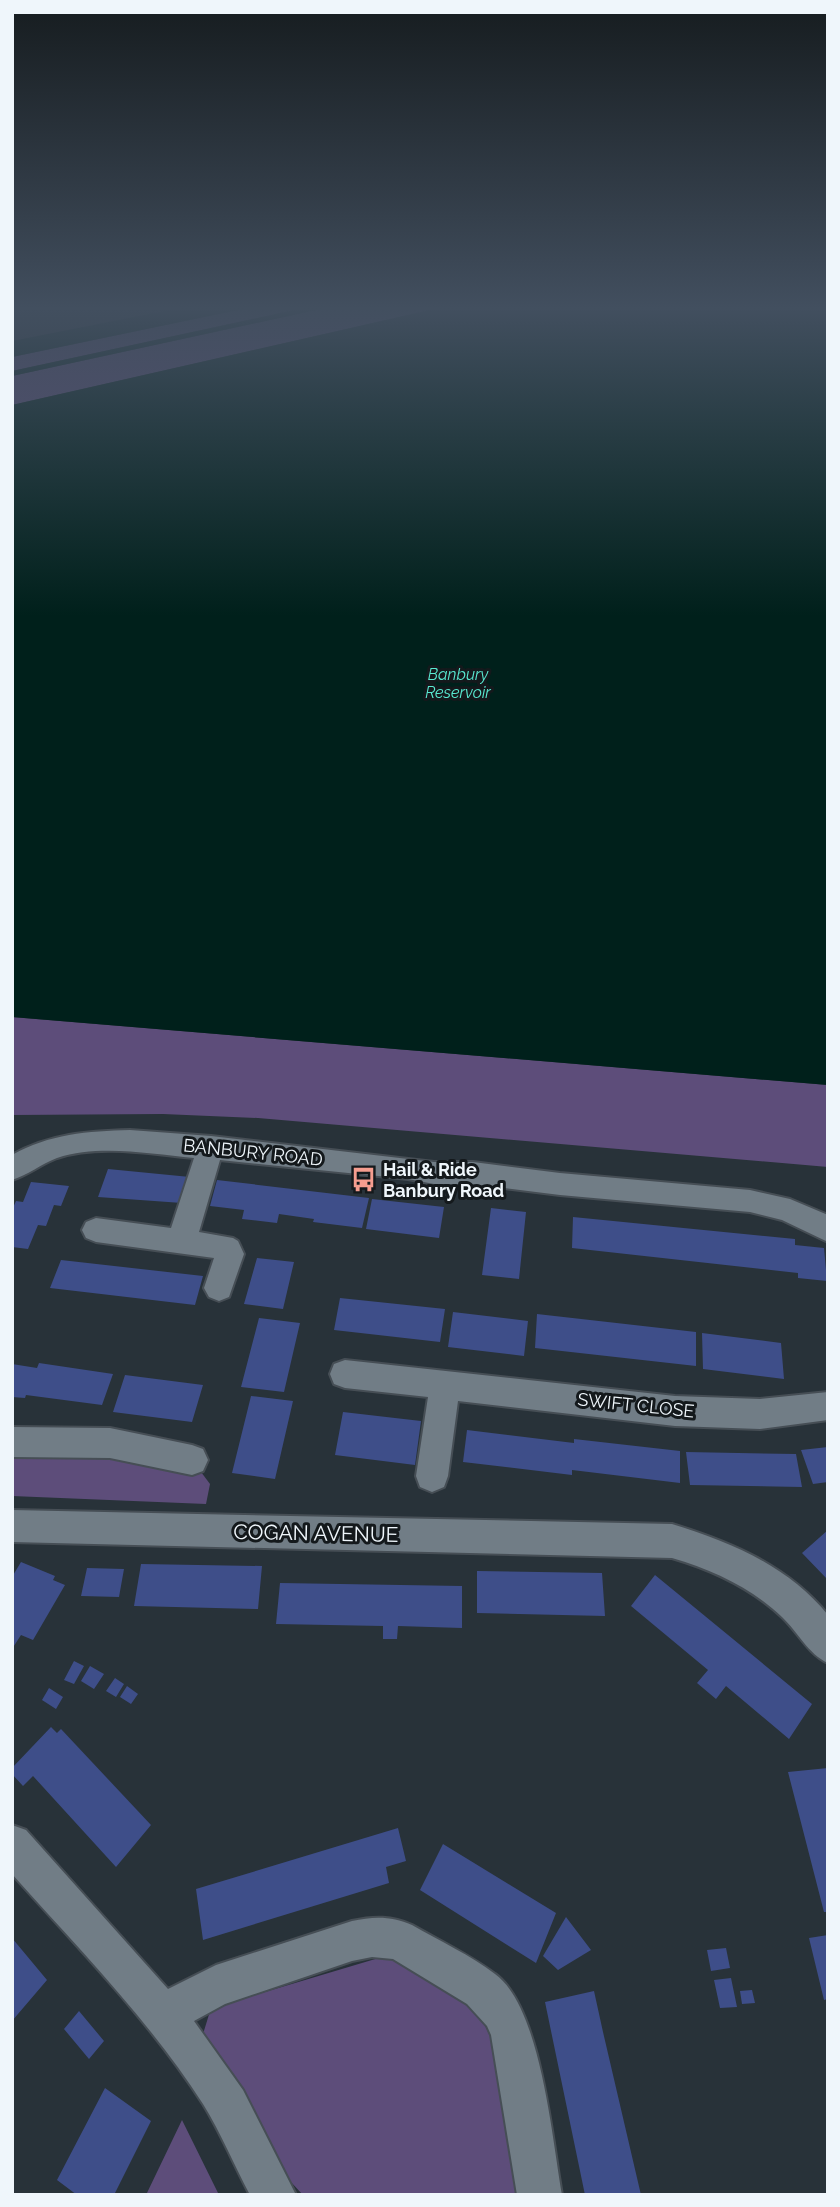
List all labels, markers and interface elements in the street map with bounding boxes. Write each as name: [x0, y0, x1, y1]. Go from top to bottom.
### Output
water label: Banbury Reservoir: [425, 665, 491, 702]
street label: BANBURY ROAD: [182, 1134, 324, 1170]
place label: Hail & Ride Banbury Road: [383, 1159, 504, 1201]
bus stop icon: Hail & Ride Banbury Road: [349, 1165, 377, 1193]
street label: SWIFT CLOSE: [577, 1388, 695, 1422]
street label: COGAN AVENUE: [233, 1519, 399, 1547]

